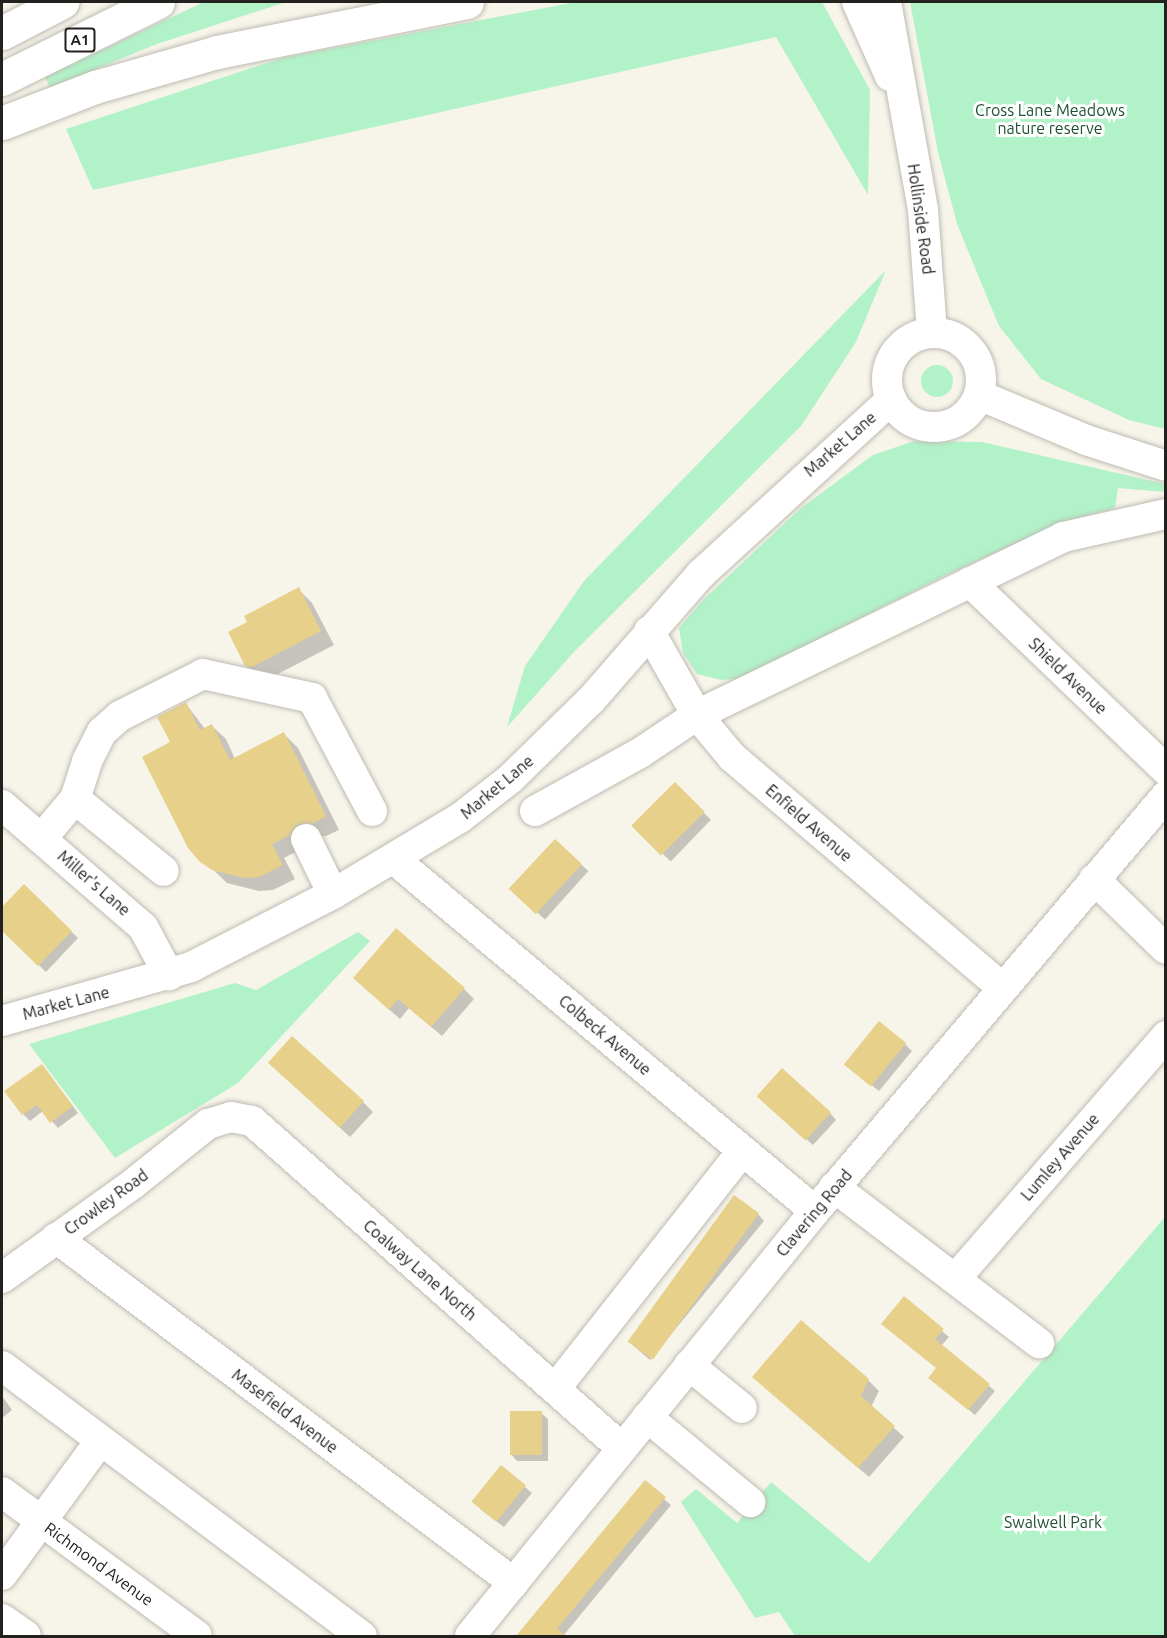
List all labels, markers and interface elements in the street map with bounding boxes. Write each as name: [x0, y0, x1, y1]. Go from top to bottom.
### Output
road number: A1: [64, 28, 97, 52]
park label: Cross Lane Meadows nature reserve: [975, 100, 1125, 138]
street label: Hollinside Road: [904, 162, 938, 276]
street label: Market Lane: [800, 408, 880, 480]
street label: Shield Avenue: [1025, 634, 1111, 718]
street label: Market Lane: [457, 751, 537, 823]
street label: Enfield Avenue: [762, 780, 856, 866]
street label: Miller's Lane: [54, 846, 134, 920]
street label: Market Lane: [20, 982, 112, 1024]
street label: Colbeck Avenue: [555, 991, 655, 1079]
street label: Lumley Avenue: [1017, 1109, 1103, 1205]
street label: Crowley Road: [60, 1165, 152, 1239]
street label: Clavering Road: [772, 1166, 856, 1260]
street label: Coalway Lane North: [359, 1216, 481, 1324]
street label: Masefield Avenue: [228, 1365, 342, 1457]
park label: Swalwell Park: [1004, 1512, 1102, 1532]
street label: Richmond Avenue: [41, 1518, 157, 1610]

